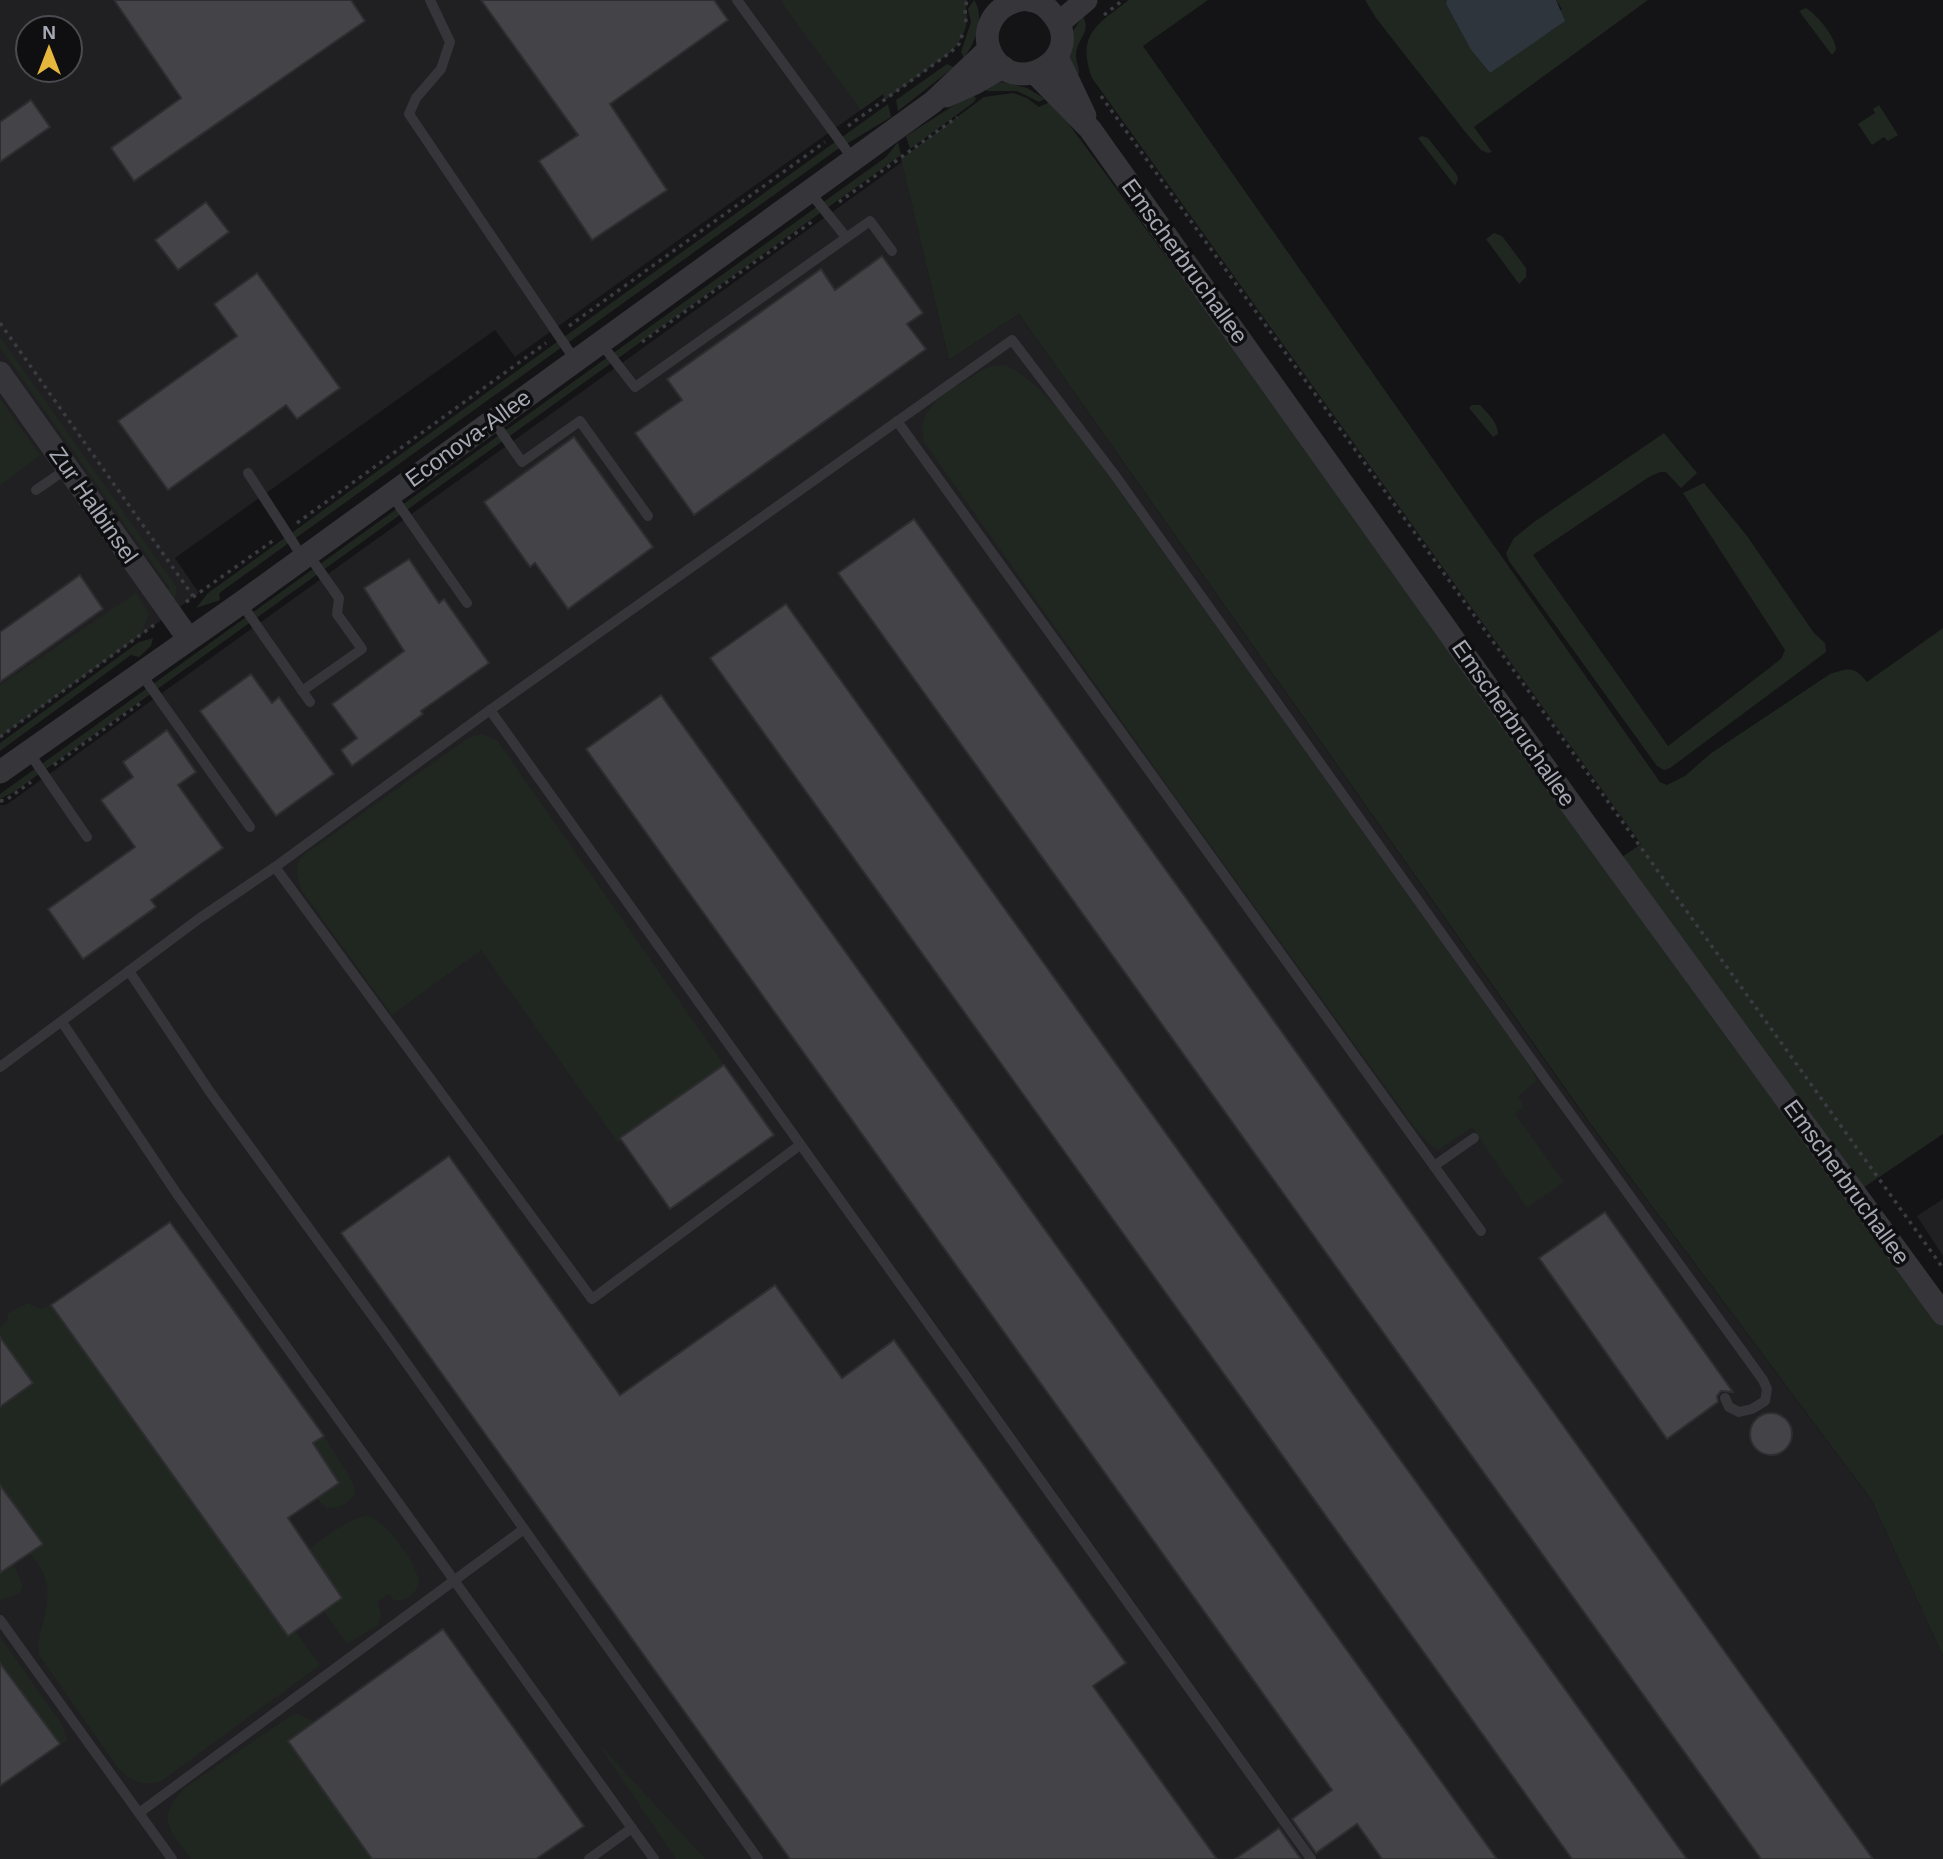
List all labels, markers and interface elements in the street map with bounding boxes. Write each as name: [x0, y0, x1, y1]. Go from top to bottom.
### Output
north arrow: [14, 14, 84, 84]
text: N: [42, 22, 56, 43]
street label: Emscherbruchallee: [1117, 174, 1253, 348]
street label: Econova-Allee: [400, 384, 536, 492]
street label: Zur Halbinsel: [44, 442, 144, 568]
street label: Emscherbruchallee: [1447, 635, 1581, 811]
street label: Emscherbruchallee: [1779, 1095, 1915, 1269]

